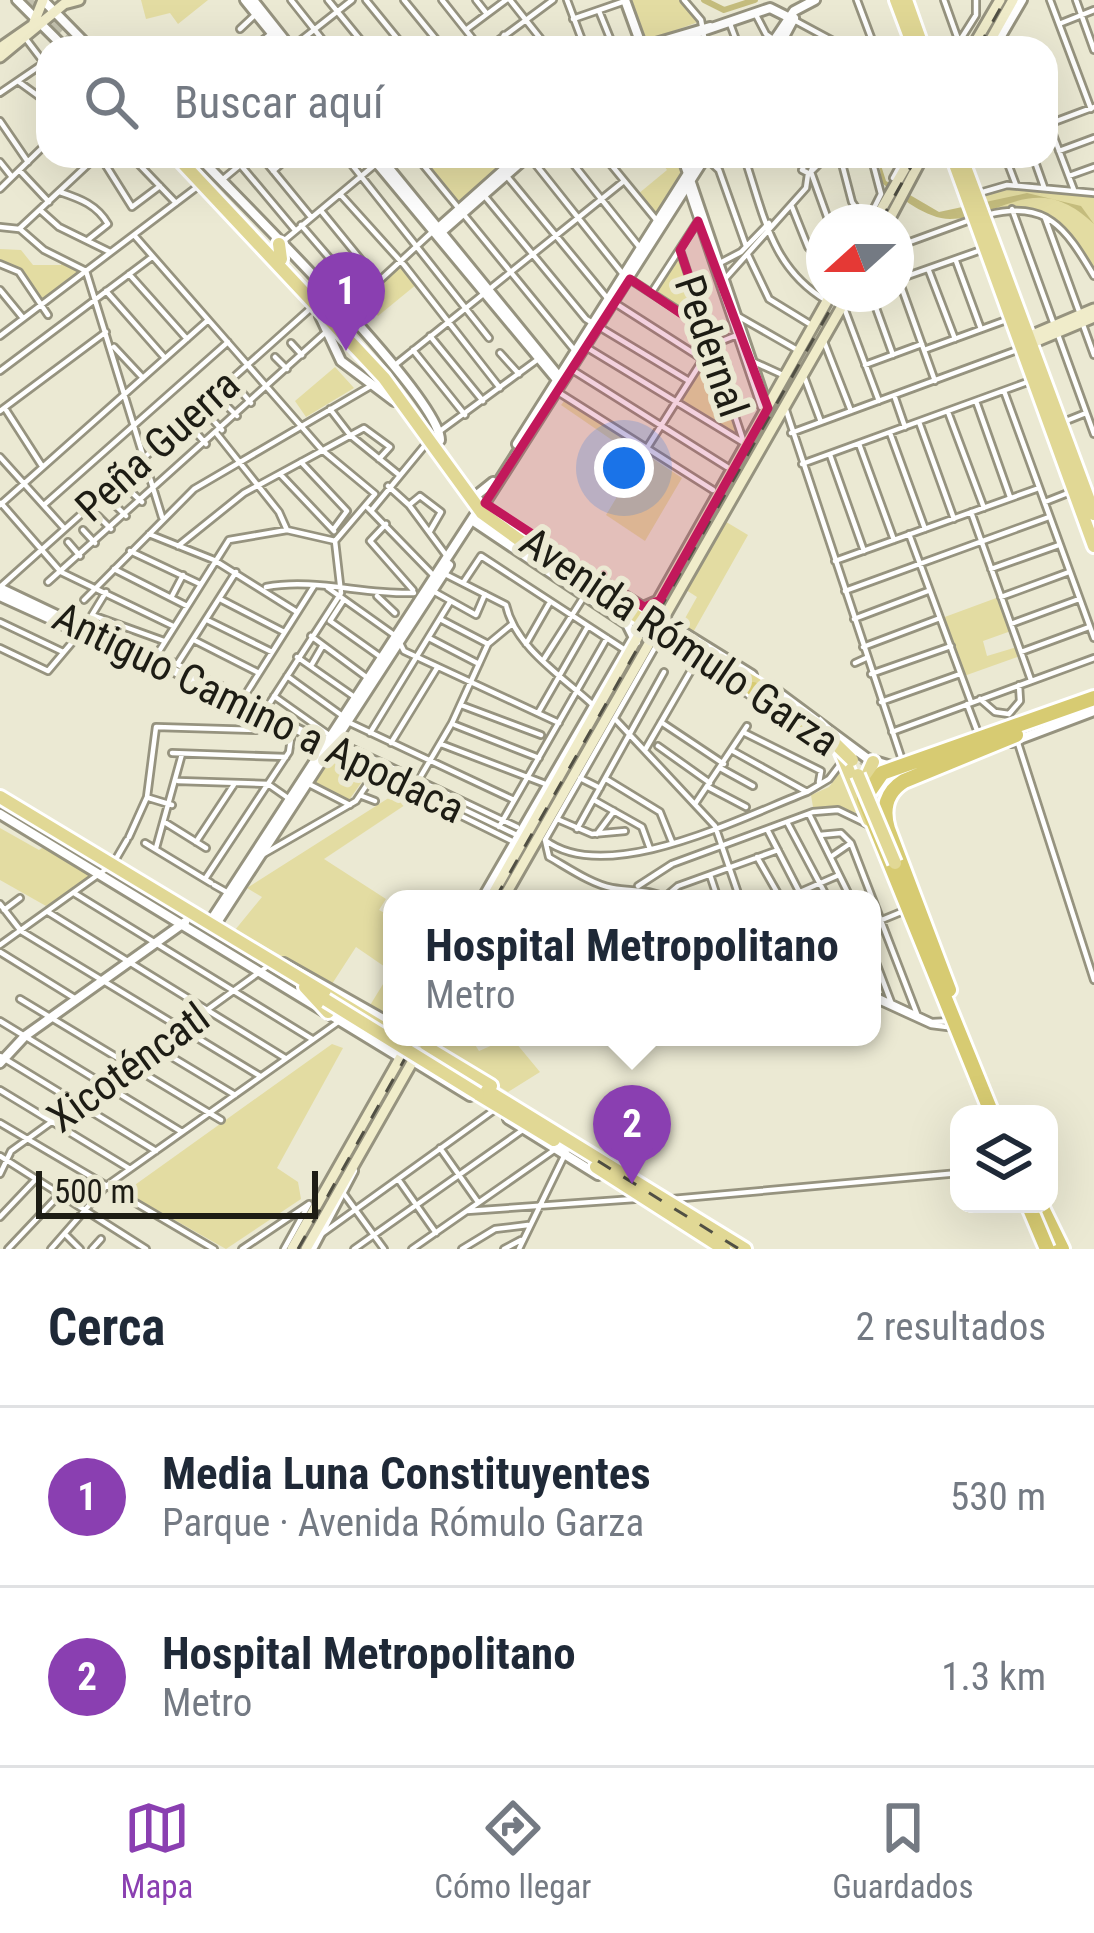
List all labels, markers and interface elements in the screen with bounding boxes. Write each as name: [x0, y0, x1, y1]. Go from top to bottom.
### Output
search box: [36, 36, 1058, 168]
icon: search: [78, 69, 144, 135]
text: Buscar aquí: [174, 76, 384, 129]
north arrow: [806, 204, 914, 312]
pin: 1: [307, 252, 385, 351]
street label: Pedernal: [665, 269, 758, 423]
street label: Peña Guerra: [66, 359, 249, 531]
your location: [594, 438, 654, 498]
street label: Avenida Rómulo Garza: [511, 517, 848, 766]
street label: Antiguo Camino a Apodaca: [45, 592, 472, 833]
popup: [383, 890, 881, 1046]
text: Hospital Metropolitano: [425, 919, 839, 972]
text: Metro: [425, 972, 516, 1018]
street label: Xicoténcatl: [38, 993, 218, 1142]
pin: 2: [593, 1085, 671, 1184]
map controls: [950, 1105, 1058, 1213]
button: layers: [950, 1105, 1058, 1213]
scale bar: [36, 1165, 318, 1218]
text: 500 m: [54, 1172, 135, 1211]
text: Cerca: [48, 1298, 165, 1357]
text: 2 resultados: [855, 1304, 1046, 1350]
text: Media Luna Constituyentes: [162, 1447, 651, 1500]
text: 1: [77, 1474, 97, 1520]
text: 530 m: [950, 1474, 1046, 1520]
text: Parque · Avenida Rómulo Garza: [162, 1500, 644, 1546]
text: Hospital Metropolitano: [162, 1627, 576, 1680]
text: 2: [77, 1654, 97, 1700]
text: 1.3 km: [941, 1654, 1046, 1700]
text: Metro: [162, 1680, 252, 1726]
tab: Mapa: [120, 1795, 193, 1906]
tab: Cómo llegar: [434, 1795, 591, 1906]
tab: Guardados: [832, 1795, 973, 1906]

